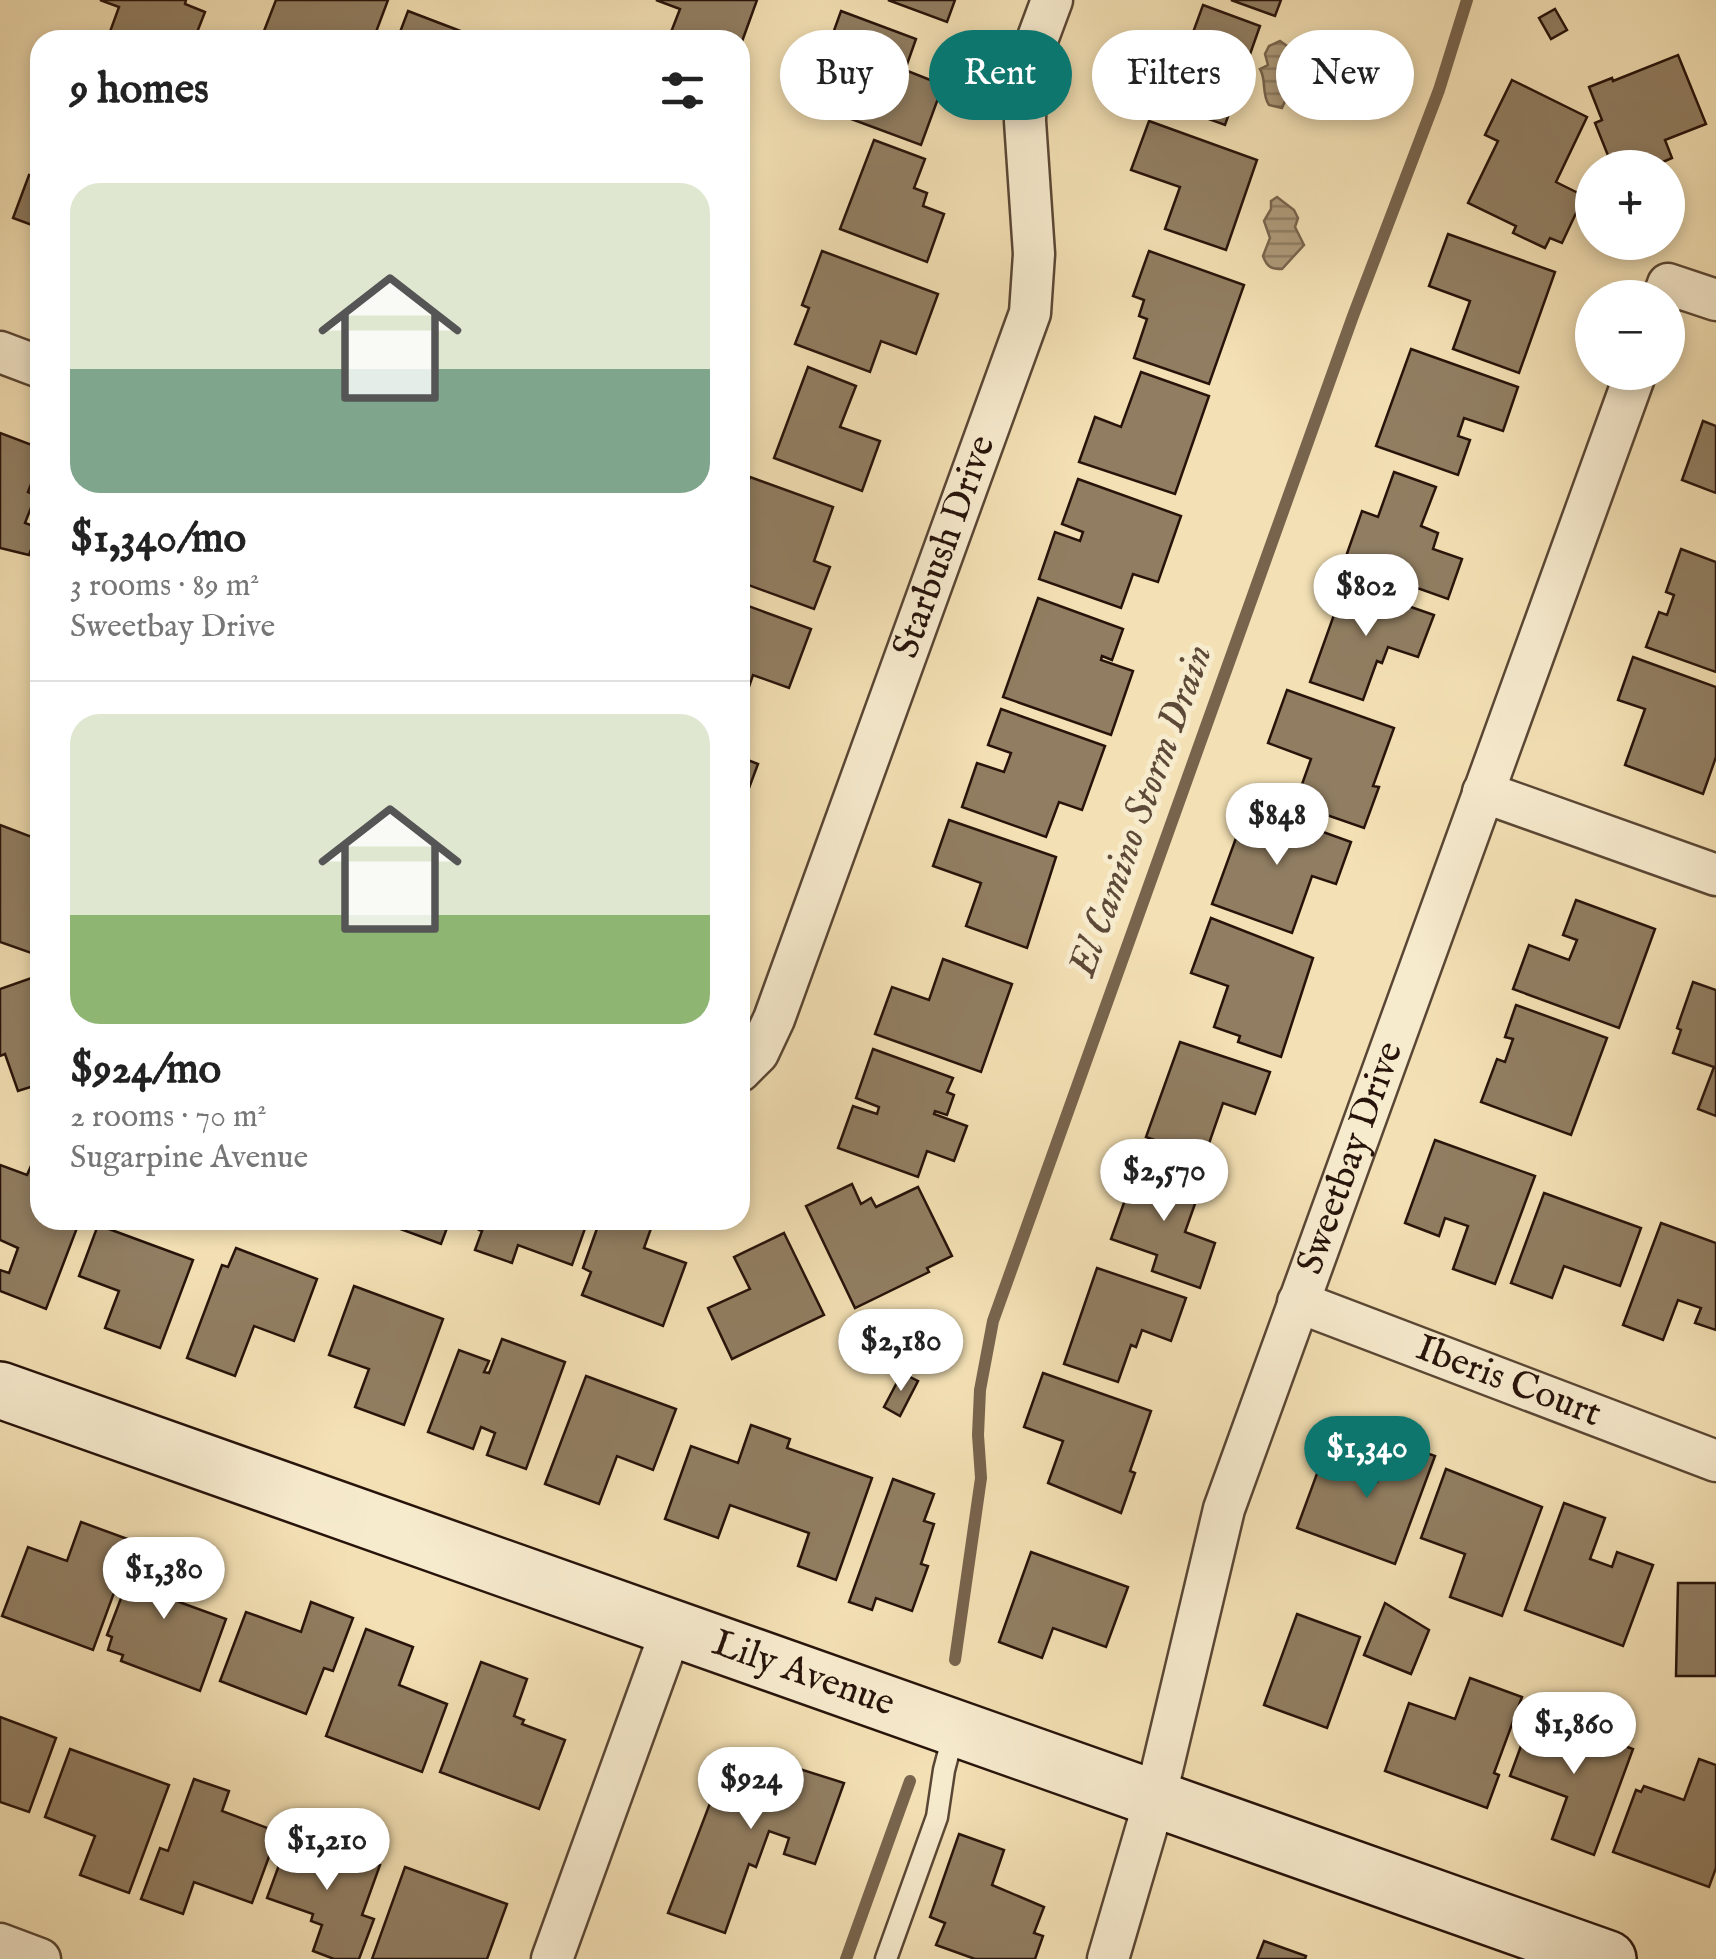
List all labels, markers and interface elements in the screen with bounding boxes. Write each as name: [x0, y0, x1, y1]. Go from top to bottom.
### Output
chip: Buy: [780, 30, 909, 120]
chip: Rent: [929, 30, 1072, 120]
chip: Filters: [1092, 30, 1256, 120]
chip: New: [1276, 30, 1414, 120]
icon: filters: [655, 63, 710, 118]
text: 9 homes: [70, 64, 209, 117]
map controls: [1575, 150, 1685, 390]
button: +: [1575, 150, 1685, 260]
icon: home: [300, 248, 480, 428]
button: −: [1575, 280, 1685, 390]
street label: Starbush Drive: [883, 429, 1007, 665]
text: $1,340/mo: [70, 513, 246, 566]
pin: $802: [1307, 554, 1425, 639]
text: 3 rooms · 89 m²: [70, 566, 259, 607]
text: $802: [1336, 566, 1397, 607]
text: Sweetbay Drive: [70, 607, 275, 648]
water label: El Camino Storm Drain: [1058, 638, 1226, 985]
icon: home: [300, 779, 480, 959]
pin: $848: [1218, 783, 1336, 868]
text: $848: [1248, 795, 1306, 836]
street label: Sweetbay Drive: [1287, 1035, 1415, 1281]
text: $924/mo: [70, 1044, 221, 1097]
text: 2 rooms · 70 m²: [70, 1097, 267, 1138]
text: Sugarpine Avenue: [70, 1138, 308, 1179]
pin: $2,570: [1083, 1139, 1245, 1224]
text: $2,570: [1122, 1151, 1206, 1192]
pin: $2,180: [820, 1309, 982, 1394]
text: $2,180: [860, 1321, 942, 1362]
street label: Iberis Court: [1409, 1325, 1608, 1439]
pin: $1,340: [1286, 1416, 1448, 1501]
text: $1,340: [1326, 1428, 1408, 1469]
pin: $1,380: [83, 1537, 245, 1622]
text: $1,380: [125, 1549, 203, 1590]
street label: Lily Avenue: [705, 1620, 901, 1729]
pin: $1,860: [1493, 1692, 1655, 1777]
text: $1,860: [1534, 1704, 1614, 1745]
pin: $924: [692, 1747, 810, 1832]
text: $924: [720, 1759, 782, 1800]
pin: $1,210: [246, 1808, 408, 1893]
text: $1,210: [287, 1820, 367, 1861]

